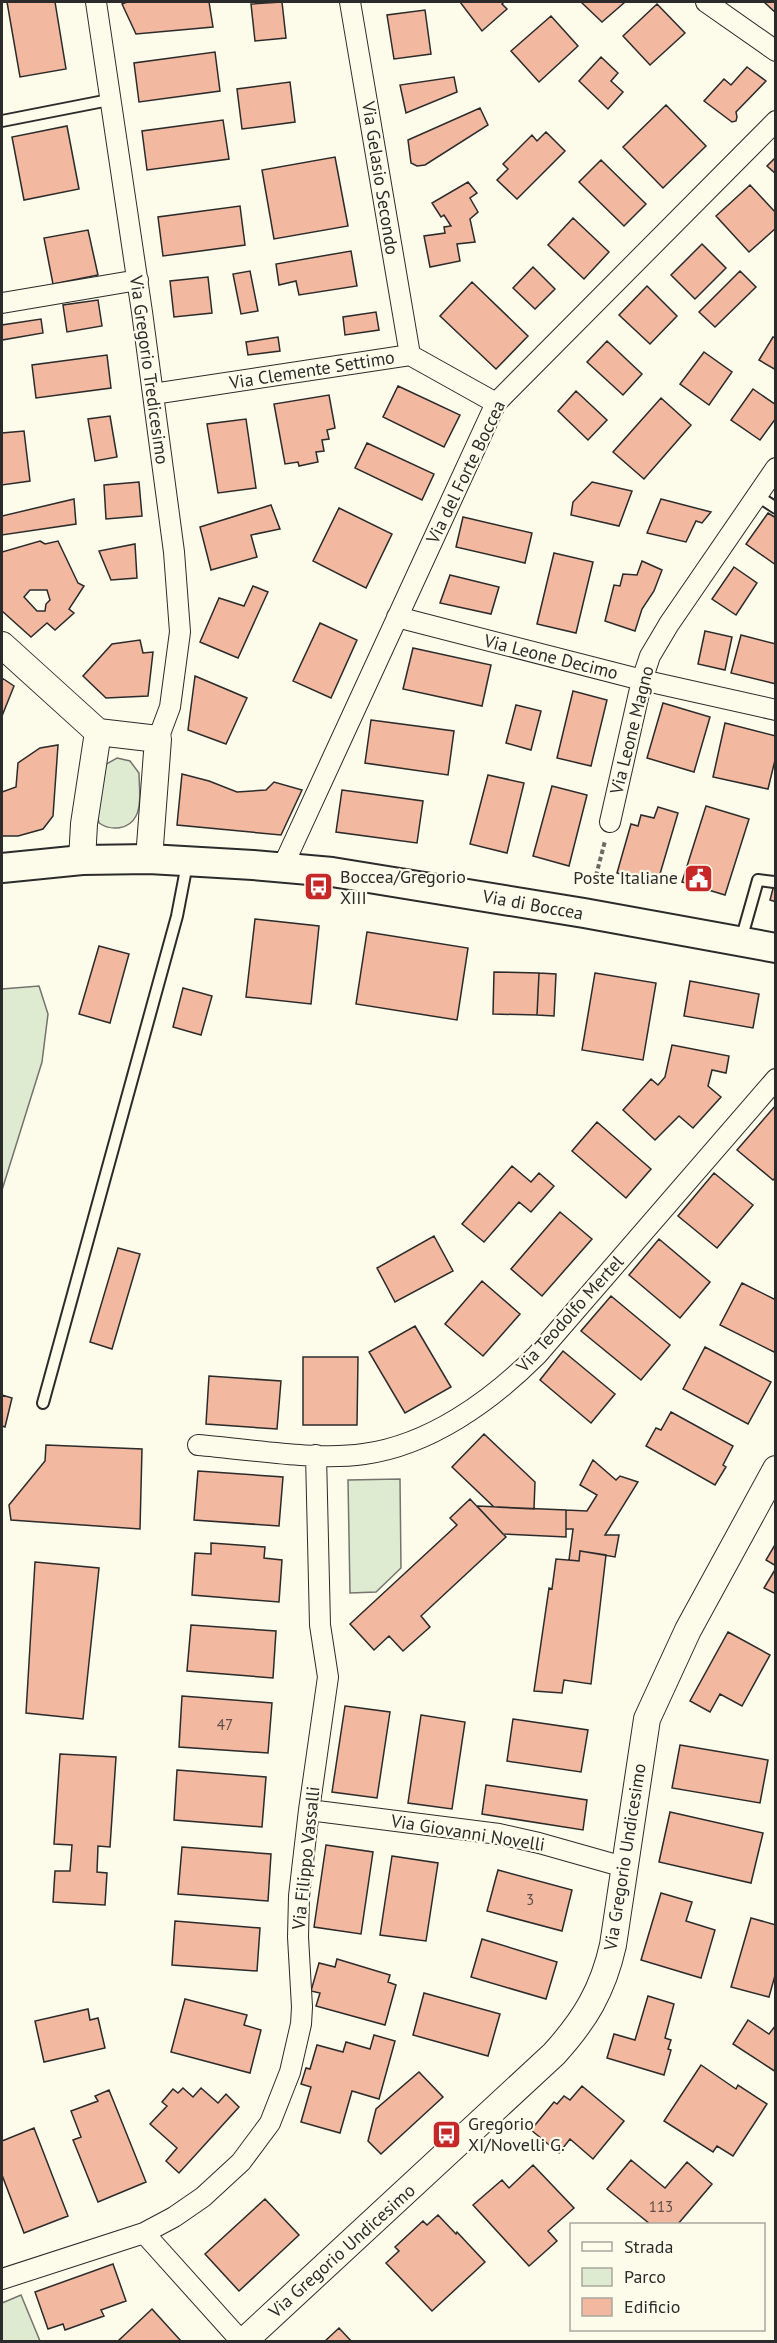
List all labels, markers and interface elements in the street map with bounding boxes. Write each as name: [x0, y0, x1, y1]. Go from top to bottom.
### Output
street label: Via Gelasio Secondo: [357, 99, 404, 256]
street label: Via Gregorio Tredicesimo: [125, 273, 174, 466]
street label: Via Clemente Settimo: [227, 345, 396, 394]
street label: Via del Forte Boccea: [420, 396, 510, 548]
street label: Via Leone Decimo: [481, 629, 621, 684]
street label: Via Leone Magno: [604, 663, 659, 798]
public building icon: Poste Italiane: [683, 862, 715, 894]
place label: Boccea/Gregorio XIII: [340, 865, 466, 909]
place label: Poste Italiane: [573, 866, 678, 889]
bus stop icon: Boccea/Gregorio XIII: [303, 871, 335, 903]
street label: Via di Boccea: [480, 884, 585, 925]
street label: Via Teodolfo Mertel: [510, 1250, 629, 1378]
house number: 47: [217, 1715, 233, 1734]
street label: Via Gregorio Undicesimo: [598, 1762, 651, 1953]
street label: Via Filippo Vassalli: [286, 1785, 324, 1932]
street label: Via Giovanni Novelli: [389, 1809, 547, 1856]
house number: 3: [526, 1890, 534, 1909]
place label: Gregorio XI/Novelli G.: [468, 2112, 565, 2156]
bus stop icon: Gregorio XI/Novelli G.: [431, 2118, 463, 2150]
street label: Via Gregorio Undicesimo: [263, 2179, 420, 2323]
house number: 113: [649, 2197, 673, 2216]
legend: [570, 2223, 765, 2331]
text: Strada: [624, 2235, 673, 2258]
text: Parco: [624, 2265, 666, 2288]
text: Edificio: [624, 2295, 680, 2318]

